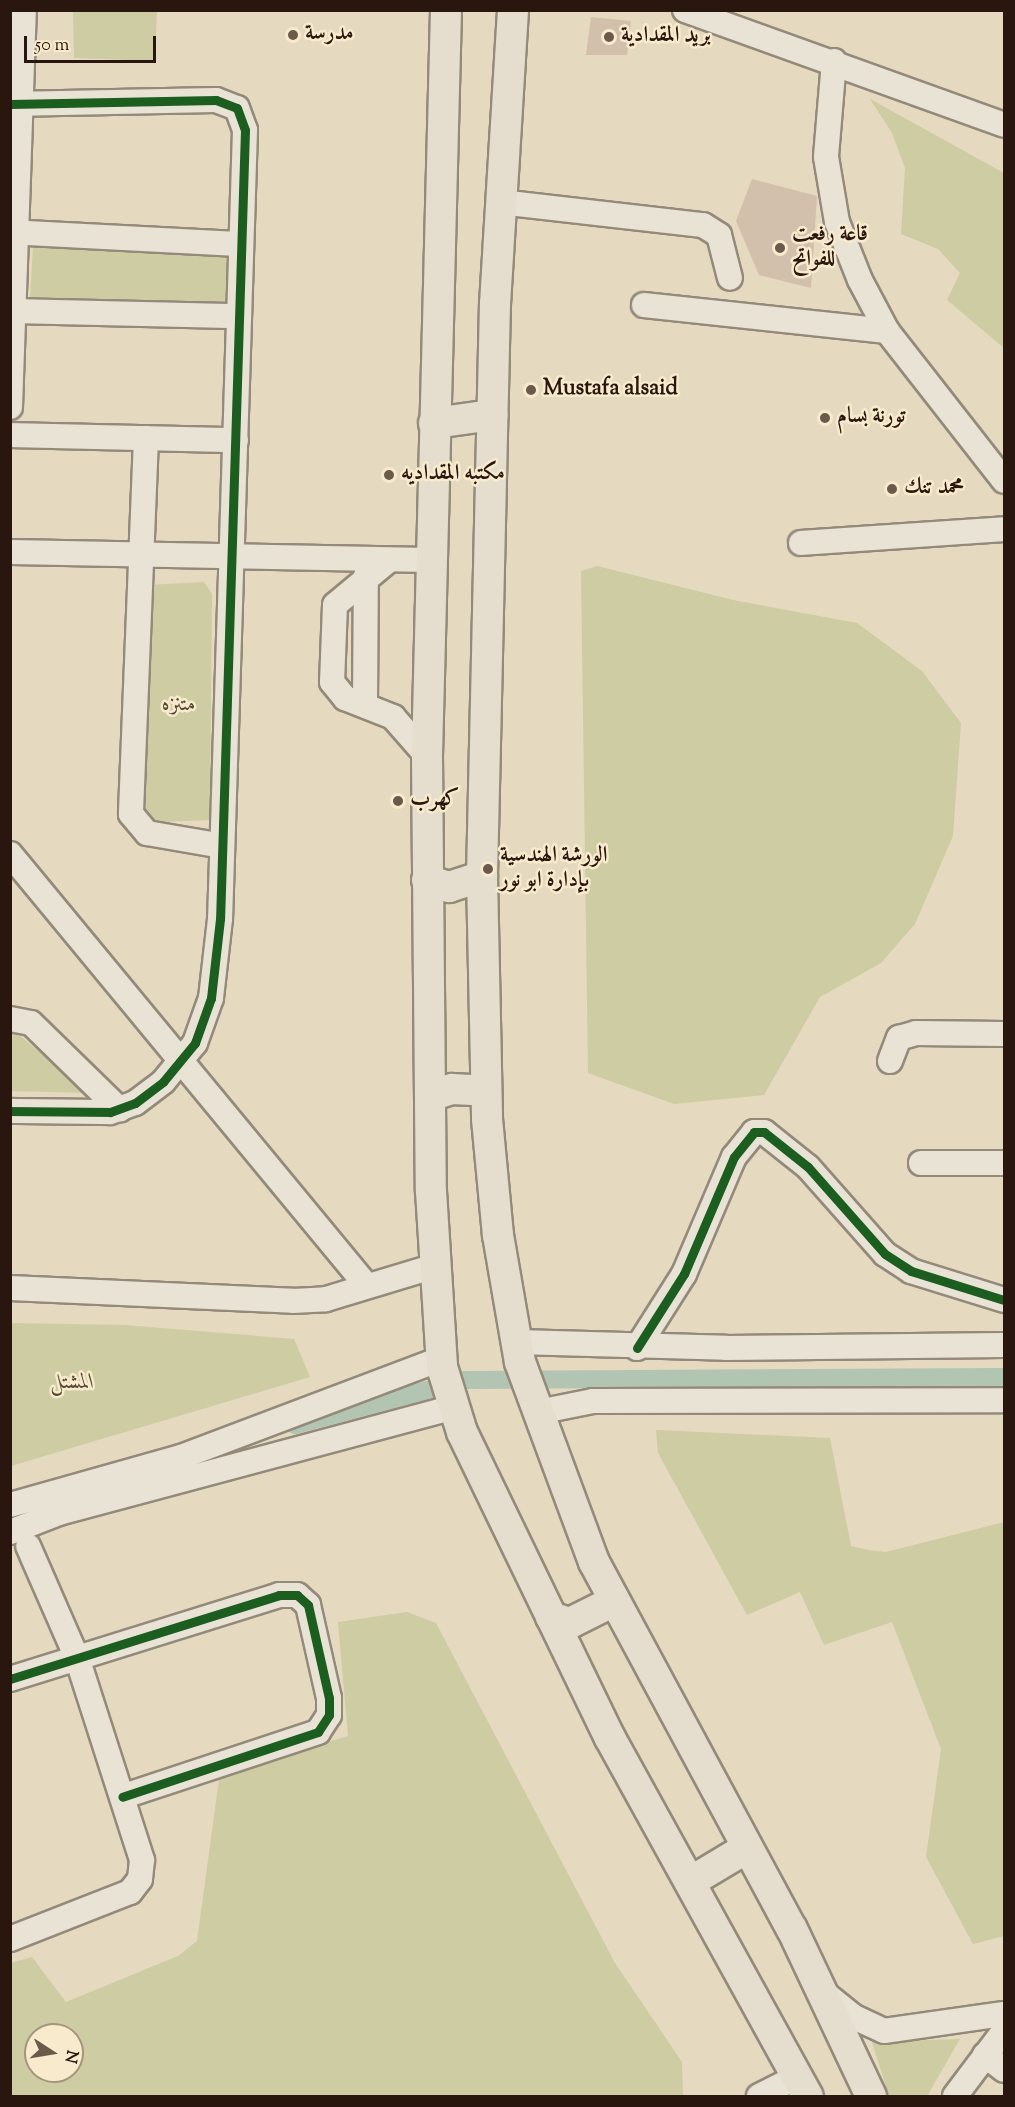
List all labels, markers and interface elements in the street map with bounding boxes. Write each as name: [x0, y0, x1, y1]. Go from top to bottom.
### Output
place label: مدرسة: [305, 22, 354, 48]
scale bar: [27, 24, 159, 62]
place label: بريد المقدادية: [621, 24, 711, 50]
marker: مدرسة: [286, 28, 300, 42]
marker: بريد المقدادية: [602, 30, 616, 44]
text: 50 m: [35, 33, 69, 59]
place label: قاعة رفعت للفواتح: [792, 222, 868, 274]
marker: قاعة رفعت للفواتح: [773, 241, 787, 255]
place label: Mustafa alsaid: [543, 377, 678, 403]
marker: Mustafa alsaid: [524, 383, 538, 397]
place label: تورنة بسام: [837, 405, 905, 431]
marker: تورنة بسام: [818, 411, 832, 425]
place label: مكتبه المقداديه: [401, 462, 505, 488]
marker: مكتبه المقداديه: [382, 468, 396, 482]
place label: محمد تنك: [904, 476, 964, 502]
marker: محمد تنك: [885, 482, 899, 496]
park label: متنزه: [162, 693, 196, 719]
place label: كهرب: [410, 788, 459, 814]
marker: كهرب: [391, 794, 405, 808]
place label: الورشة الهندسية بإدارة ابو نور: [500, 843, 607, 894]
marker: الورشة الهندسية بإدارة ابو نور: [481, 862, 495, 876]
park label: المشتل: [50, 1371, 94, 1397]
north arrow: [24, 2023, 84, 2083]
text: N: [58, 2048, 83, 2065]

